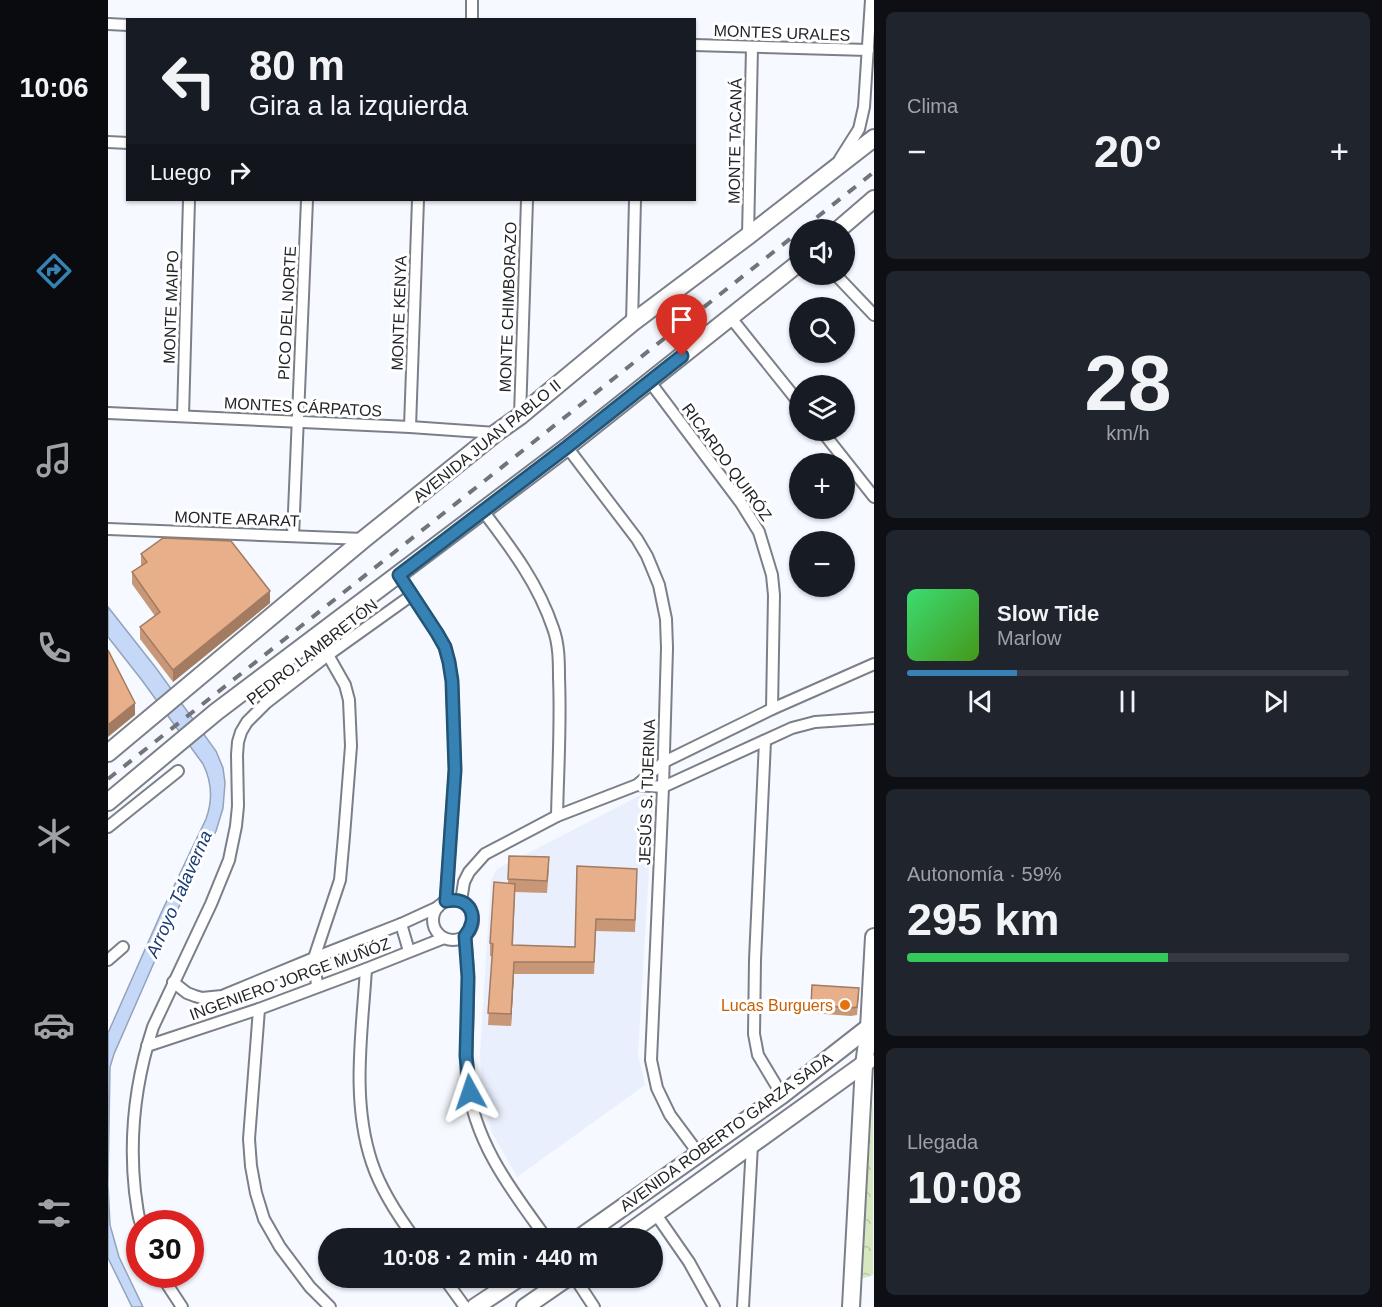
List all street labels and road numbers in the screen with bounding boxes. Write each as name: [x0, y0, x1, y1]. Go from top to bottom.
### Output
street label: MONTES URALES: [713, 22, 851, 44]
street label: MONTE TACANÁ: [724, 78, 745, 204]
street label: MONTE CHIMBORAZO: [497, 221, 519, 393]
street label: PICO DEL NORTE: [275, 246, 299, 380]
street label: MONTE MAIPO: [161, 250, 181, 364]
street label: MONTE KENYA: [388, 255, 410, 371]
street label: AVENIDA JUAN PABLO II: [410, 376, 564, 506]
street label: MONTES CÁRPATOS: [224, 393, 383, 420]
street label: RICARDO QUIRÓZ: [679, 400, 776, 524]
street label: MONTE ARARAT: [174, 508, 300, 530]
street label: PEDRO LAMBRETÓN: [243, 595, 381, 708]
street label: JESÚS S. TIJERINA: [635, 718, 658, 865]
street label: INGENIERO JORGE MUÑÓZ: [187, 933, 393, 1023]
street label: AVENIDA ROBERTO GARZA SADA: [617, 1049, 836, 1215]

